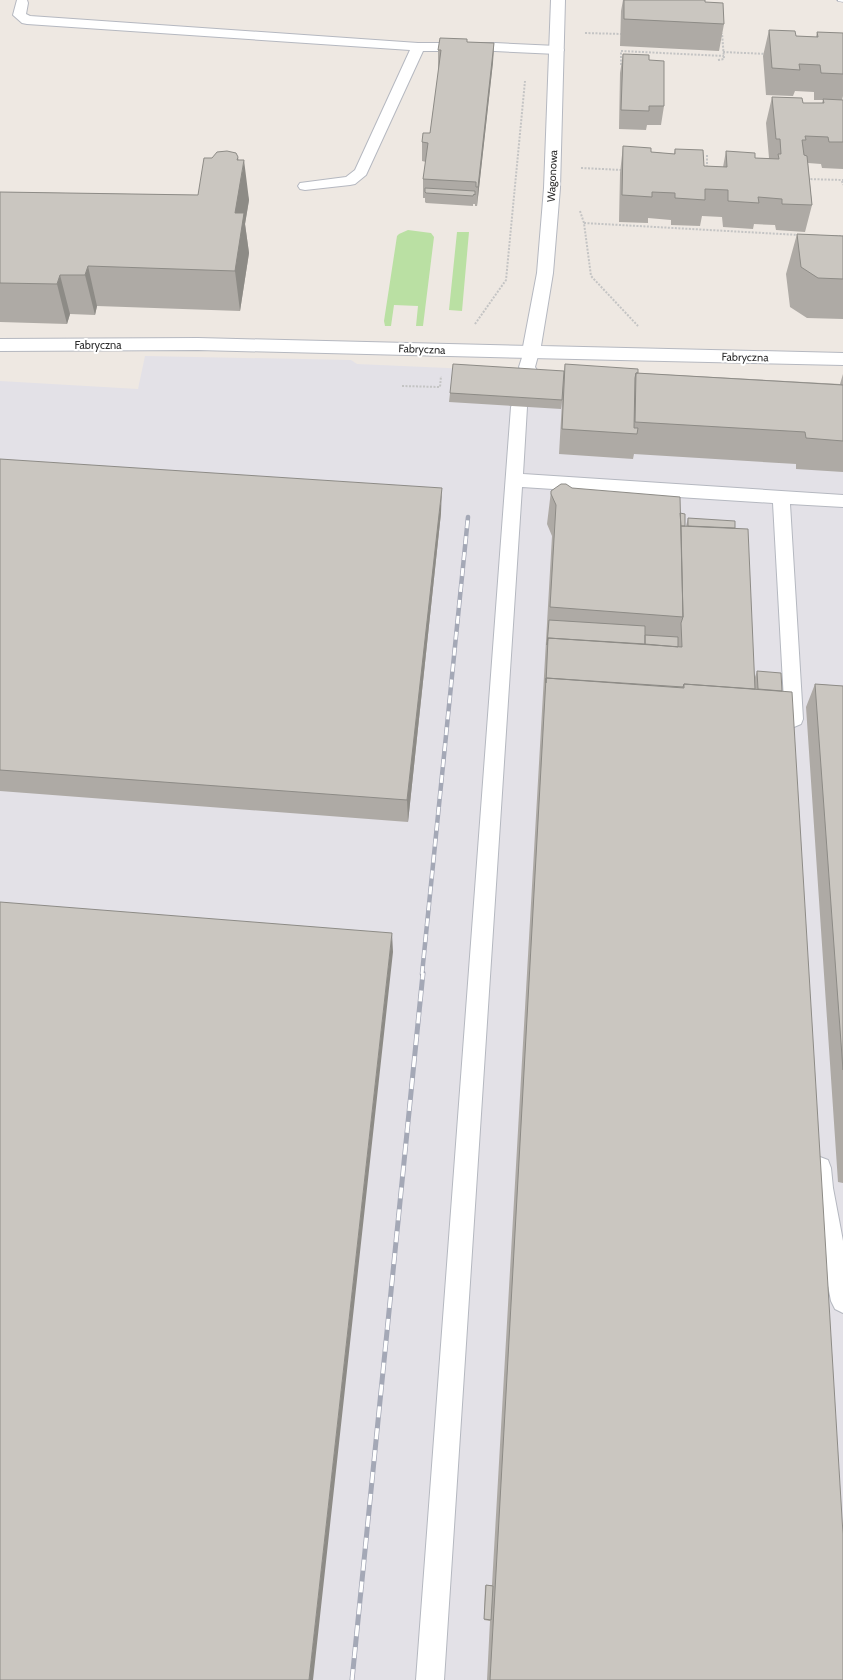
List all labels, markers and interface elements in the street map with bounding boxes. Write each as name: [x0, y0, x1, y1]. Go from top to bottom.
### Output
street label: Wagonowa: [544, 149, 560, 202]
street label: Fabryczna: [74, 338, 122, 352]
street label: Fabryczna: [398, 341, 446, 357]
street label: Fabryczna: [721, 350, 769, 364]

